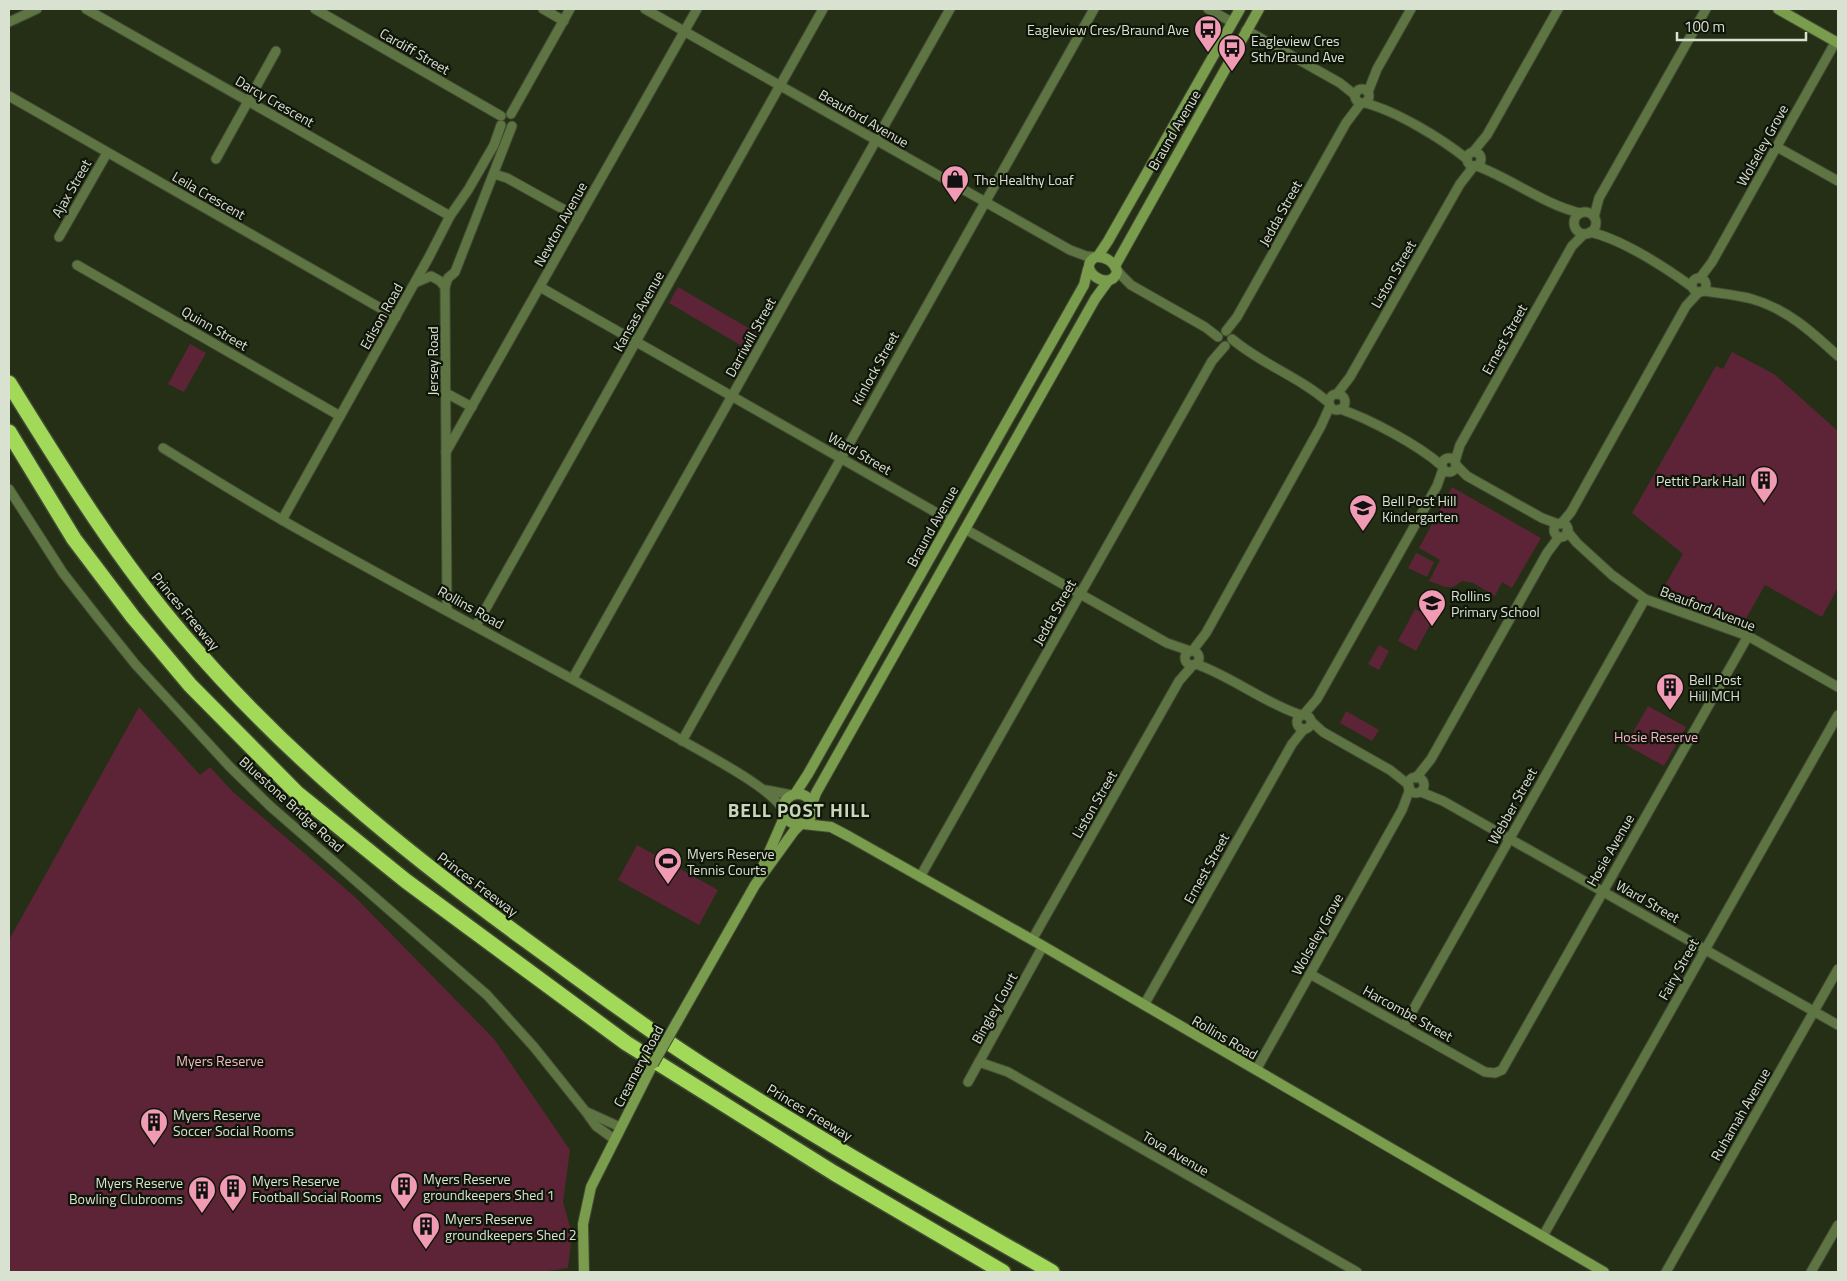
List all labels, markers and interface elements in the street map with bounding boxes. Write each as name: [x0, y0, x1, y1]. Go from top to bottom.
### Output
scale bar: [1677, 10, 1806, 42]
bus stop icon: Eagleview Cres/Braund Ave: [1193, 14, 1223, 53]
text: 100 m: [1684, 15, 1725, 38]
place label: Eagleview Cres/Braund Ave: [1027, 19, 1189, 40]
street label: Cardiff Street: [376, 22, 454, 80]
place label: Eagleview Cres Sth/Braund Ave: [1251, 30, 1344, 67]
bus stop icon: Eagleview Cres Sth/Braund Ave: [1217, 33, 1247, 72]
street label: Darcy Crescent: [232, 70, 318, 132]
street label: Beauford Avenue: [815, 84, 913, 152]
street label: Braund Avenue: [1142, 86, 1206, 174]
street label: Wolseley Grove: [1731, 100, 1793, 190]
street label: Ajax Street: [46, 155, 96, 221]
shop icon: The Healthy Loaf: [940, 164, 970, 203]
street label: Leila Crescent: [168, 166, 250, 224]
place label: The Healthy Loaf: [974, 169, 1074, 190]
street label: Jedda Street: [1253, 176, 1307, 250]
street label: Newton Avenue: [528, 178, 592, 270]
street label: Liston Street: [1365, 236, 1421, 312]
street label: Kansas Avenue: [607, 267, 669, 355]
street label: Edison Road: [354, 279, 408, 353]
street label: Darriwill Street: [719, 293, 781, 381]
street label: Quinn Street: [178, 300, 252, 356]
street label: Ernest Street: [1476, 300, 1532, 378]
street label: Jersey Road: [422, 326, 443, 396]
street label: Kinlock Street: [846, 327, 904, 409]
street label: Ward Street: [824, 426, 896, 480]
building icon: Pettit Park Hall: [1749, 465, 1779, 504]
place label: Pettit Park Hall: [1656, 470, 1745, 491]
street label: Braund Avenue: [901, 482, 963, 570]
place label: Bell Post Hill Kindergarten: [1382, 490, 1458, 527]
school or university icon: Bell Post Hill Kindergarten: [1348, 493, 1378, 532]
street label: Princes Freeway: [147, 567, 225, 655]
street label: Jedda Street: [1027, 575, 1081, 649]
street label: Rollins Road: [434, 580, 508, 634]
street label: Beauford Avenue: [1657, 580, 1759, 636]
place label: Rollins Primary School: [1451, 585, 1540, 622]
school or university icon: Rollins Primary School: [1417, 588, 1447, 627]
place label: Bell Post Hill MCH: [1689, 669, 1741, 706]
building icon: Bell Post Hill MCH: [1655, 672, 1685, 711]
park label: Hosie Reserve: [1614, 726, 1698, 747]
street label: Bluestone Bridge Road: [235, 751, 349, 857]
street label: Webber Street: [1482, 764, 1542, 848]
street label: Liston Street: [1066, 766, 1122, 842]
district label: BELL POST HILL: [728, 795, 870, 824]
street label: Hosie Avenue: [1581, 810, 1639, 890]
street label: Ernest Street: [1178, 829, 1234, 907]
place label: Myers Reserve Tennis Courts: [687, 843, 775, 880]
sports icon: Myers Reserve Tennis Courts: [653, 846, 683, 885]
street label: Princes Freeway: [433, 847, 523, 922]
street label: Ward Street: [1612, 874, 1684, 928]
street label: Wolseley Grove: [1286, 889, 1348, 979]
street label: Fairy Street: [1652, 934, 1704, 1004]
street label: Bingley Court: [966, 969, 1022, 1047]
street label: Harcombe Street: [1359, 980, 1457, 1046]
street label: Rollins Road: [1188, 1010, 1262, 1064]
street label: Creamery Road: [608, 1021, 668, 1111]
park label: Myers Reserve: [176, 1050, 264, 1071]
street label: Ruhamah Avenue: [1705, 1064, 1775, 1164]
street label: Princes Freeway: [763, 1078, 857, 1146]
place label: Myers Reserve Soccer Social Rooms: [173, 1104, 294, 1141]
building icon: Myers Reserve Soccer Social Rooms: [139, 1107, 169, 1146]
street label: Tova Avenue: [1139, 1125, 1213, 1181]
place label: Myers Reserve groundkeepers Shed 1: [423, 1168, 555, 1205]
place label: Myers Reserve Football Social Rooms: [252, 1170, 382, 1207]
building icon: Myers Reserve groundkeepers Shed 1: [389, 1171, 419, 1210]
place label: Myers Reserve Bowling Clubrooms: [69, 1172, 183, 1209]
building icon: Myers Reserve Football Social Rooms: [218, 1173, 248, 1212]
building icon: Myers Reserve Bowling Clubrooms: [187, 1175, 217, 1214]
place label: Myers Reserve groundkeepers Shed 2: [445, 1208, 577, 1245]
building icon: Myers Reserve groundkeepers Shed 2: [411, 1211, 441, 1250]

